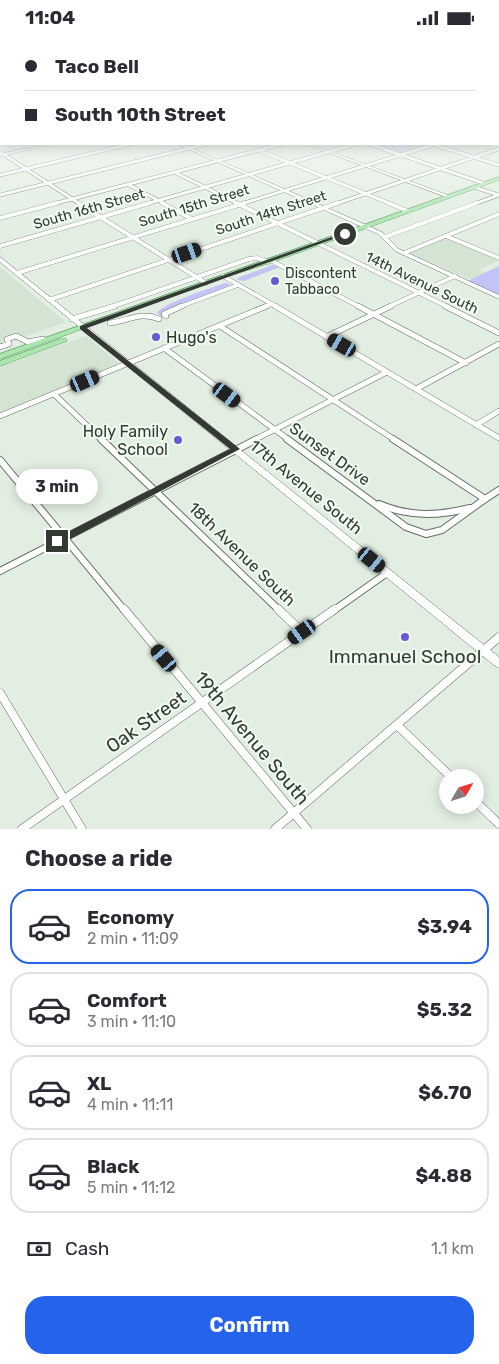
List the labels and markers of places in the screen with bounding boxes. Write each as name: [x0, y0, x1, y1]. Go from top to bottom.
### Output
place label: Discontent Tabbaco: [285, 265, 357, 298]
marker: Discontent Tabbaco: [269, 275, 281, 287]
place label: Hugo's: [166, 328, 217, 347]
marker: Hugo's: [150, 331, 162, 343]
place label: Holy Family School: [83, 422, 168, 459]
marker: Holy Family School: [172, 434, 184, 446]
marker: Immanuel School: [399, 631, 411, 643]
place label: Immanuel School: [329, 645, 481, 668]

